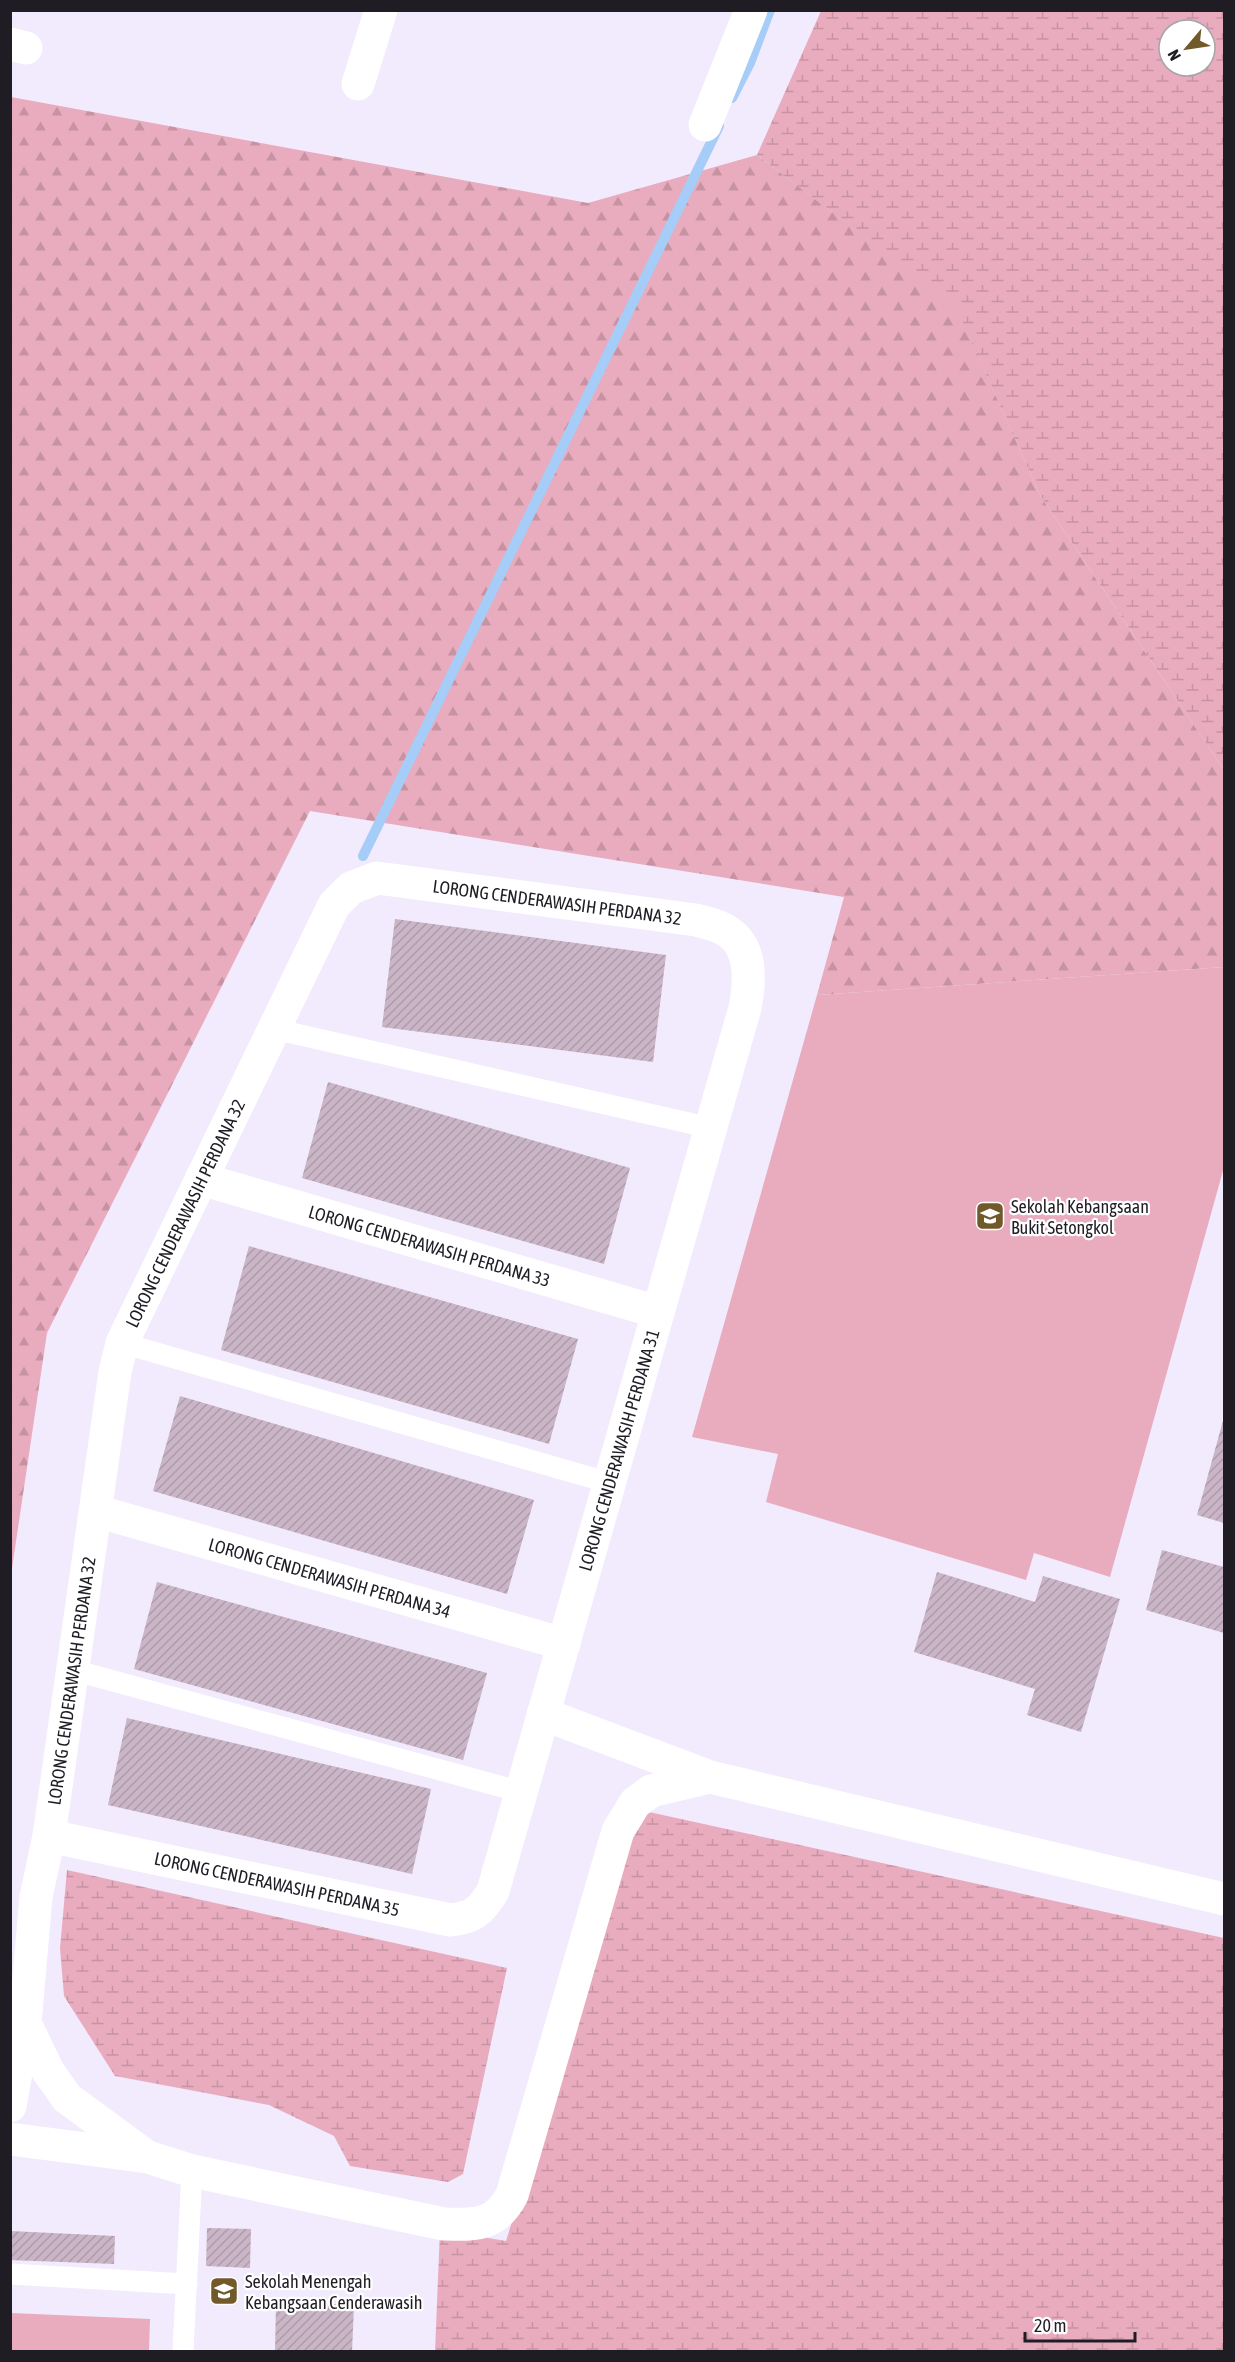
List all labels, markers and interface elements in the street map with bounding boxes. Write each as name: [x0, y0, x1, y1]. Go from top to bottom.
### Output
north arrow: [1157, 18, 1217, 78]
text: N: [1164, 47, 1184, 64]
street label: LORONG CENDERAWASIH PERDANA 32: [432, 875, 683, 929]
street label: LORONG CENDERAWASIH PERDANA 32: [121, 1096, 249, 1330]
place label: Sekolah Kebangsaan Bukit Setongkol: [1011, 1196, 1149, 1238]
street label: LORONG CENDERAWASIH PERDANA 33: [306, 1200, 553, 1291]
school or university icon: Sekolah Kebangsaan Bukit Setongkol: [974, 1200, 1006, 1232]
street label: LORONG CENDERAWASIH PERDANA 31: [574, 1327, 664, 1573]
street label: LORONG CENDERAWASIH PERDANA 34: [206, 1533, 453, 1622]
street label: LORONG CENDERAWASIH PERDANA 32: [43, 1555, 99, 1806]
street label: LORONG CENDERAWASIH PERDANA 35: [152, 1848, 402, 1920]
place label: Sekolah Menengah Kebangsaan Cenderawasih: [245, 2271, 422, 2313]
school or university icon: Sekolah Menengah Kebangsaan Cenderawasih: [208, 2275, 240, 2307]
scale bar: [1025, 2305, 1134, 2343]
text: 20 m: [1034, 2315, 1066, 2336]

